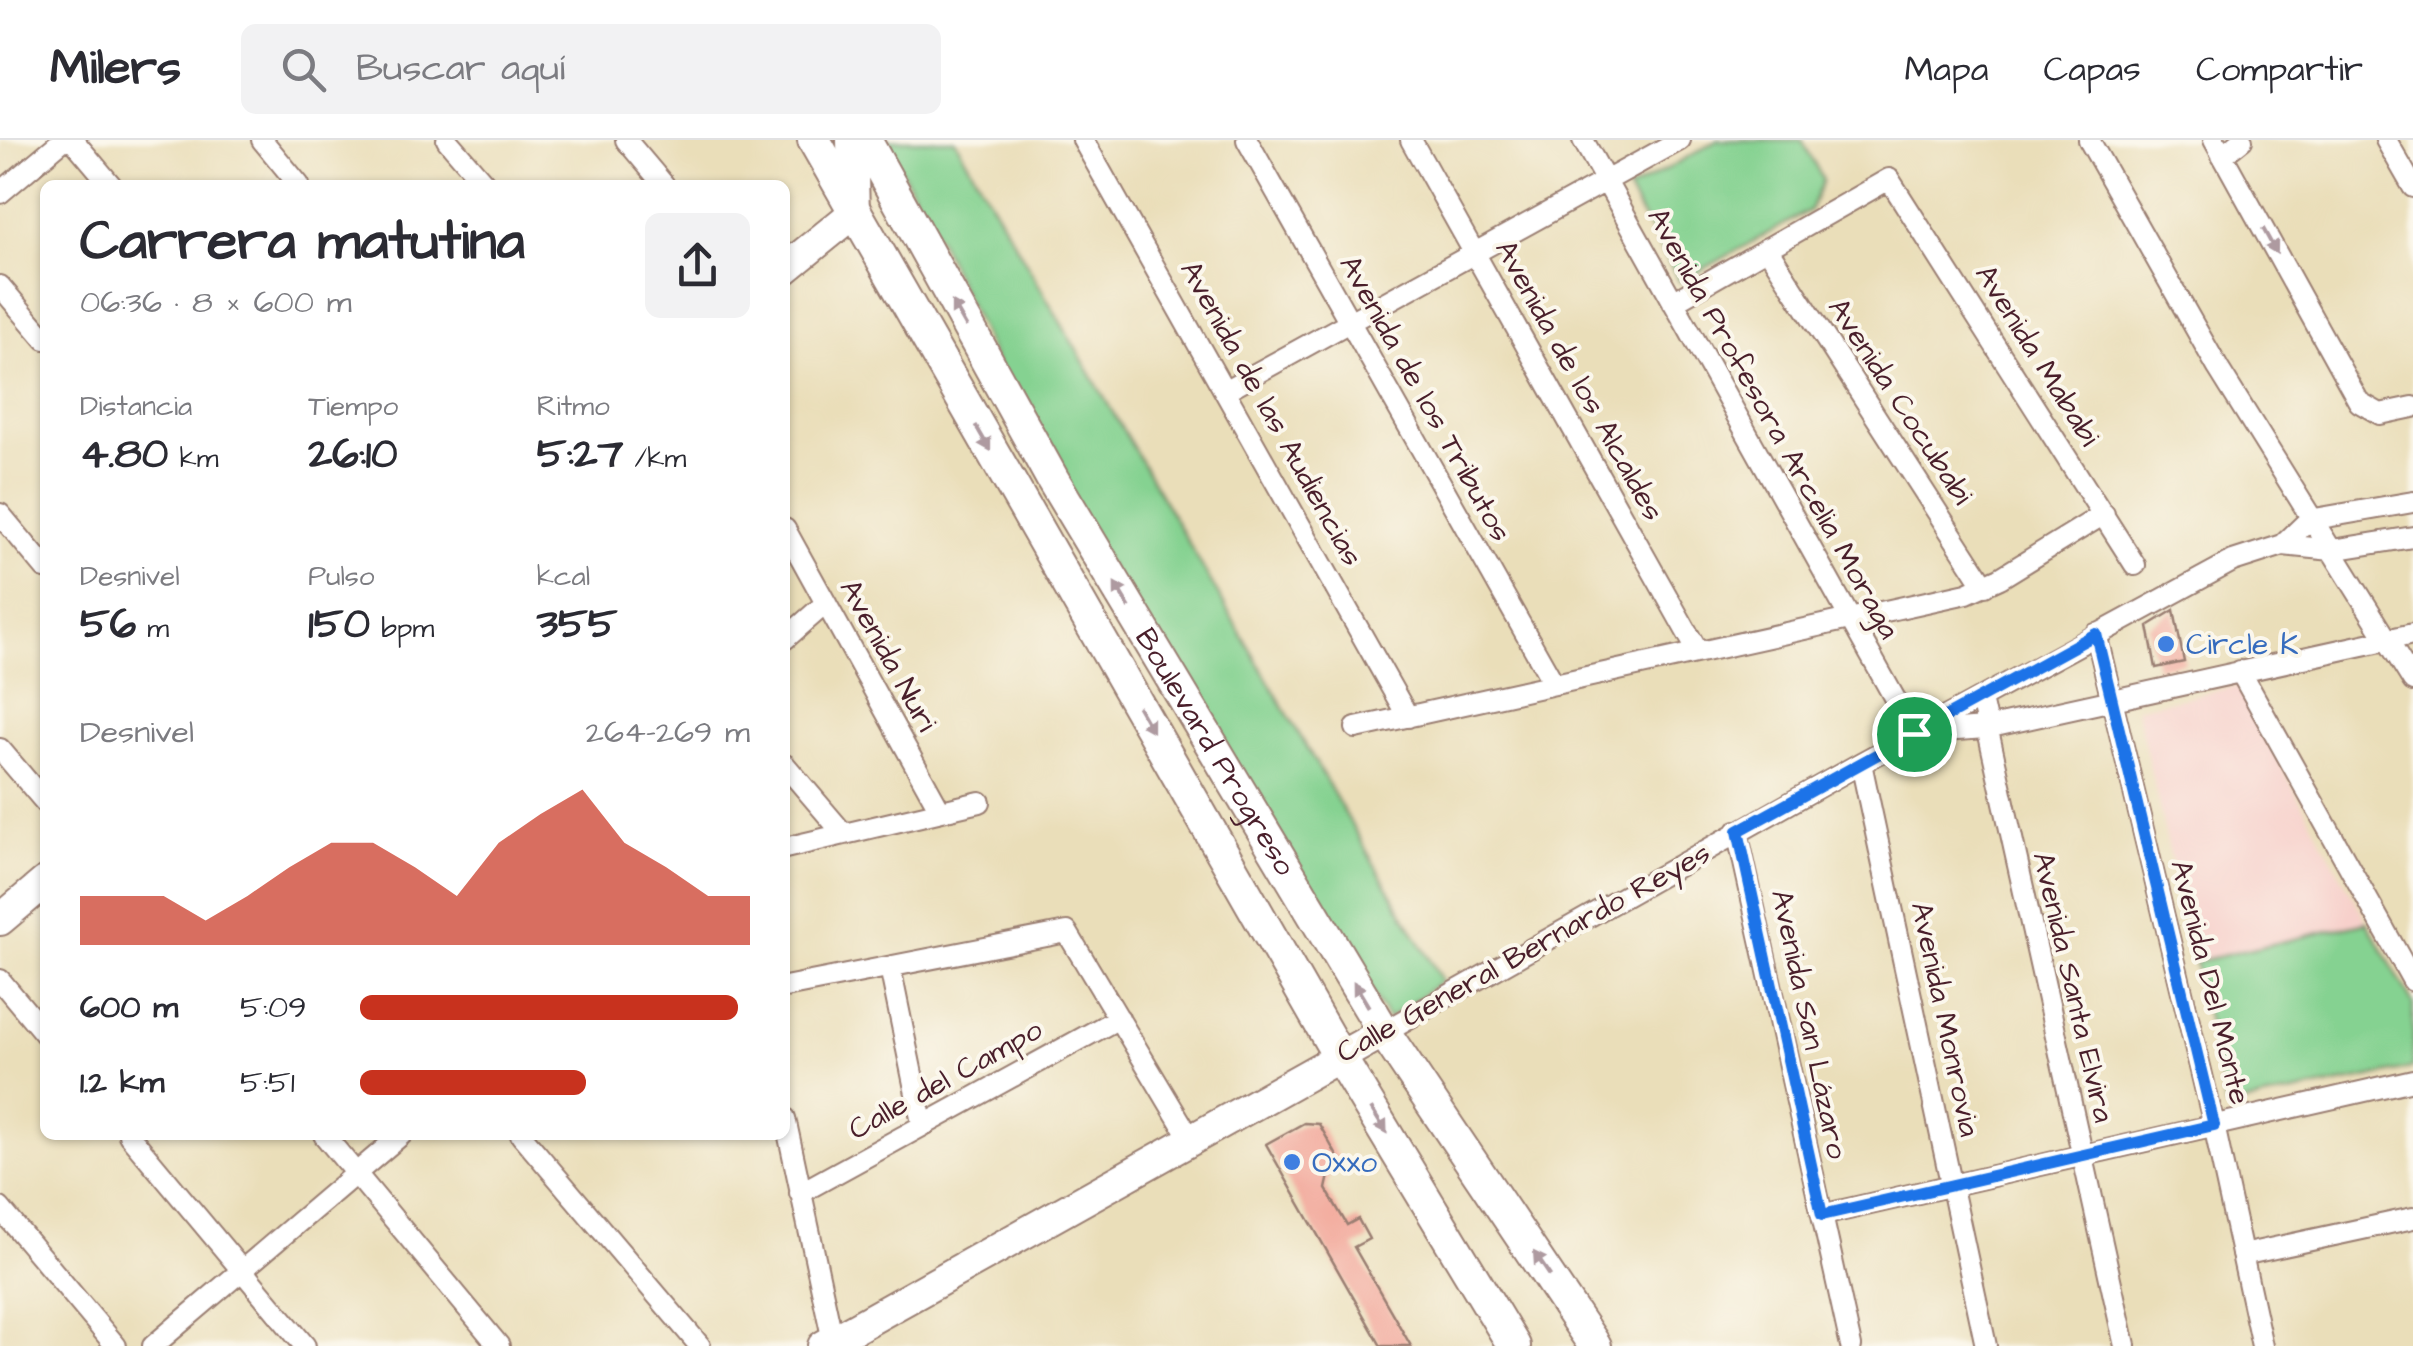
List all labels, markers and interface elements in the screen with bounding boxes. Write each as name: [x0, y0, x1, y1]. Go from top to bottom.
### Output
search box: [241, 24, 941, 114]
text: Milers: [50, 36, 181, 102]
icon: search: [276, 42, 331, 97]
text: Buscar aquí: [356, 43, 565, 95]
text: Mapa: [1904, 45, 1988, 94]
text: Capas: [2043, 45, 2141, 94]
text: Compartir: [2196, 45, 2363, 94]
street label: Avenida Profesora Arcelia Moraga: [1636, 200, 1910, 647]
text: Carrera matutina: [80, 204, 525, 280]
button: share: [645, 213, 750, 318]
one-way arrow: [2261, 227, 2278, 256]
street label: Avenida de los Alcaldes: [1484, 233, 1674, 528]
street label: Avenida de los Tributos: [1329, 248, 1521, 549]
street label: Avenida de las Audiencias: [1170, 253, 1373, 574]
street label: Avenida Mababi: [1965, 257, 2110, 455]
text: 06:36 · 8 × 600 m: [80, 280, 352, 325]
street label: Avenida Cocubabi: [1817, 290, 1983, 514]
one-way arrow: [951, 300, 968, 328]
text: Distancia: [80, 387, 192, 426]
text: Tiempo: [308, 387, 398, 426]
text: Ritmo: [537, 387, 610, 426]
one-way arrow: [973, 424, 991, 452]
text: 4.80: [80, 426, 168, 484]
text: 26:10: [308, 426, 398, 484]
text: 5:27: [537, 426, 623, 484]
text: km: [168, 439, 218, 478]
text: /km: [623, 439, 686, 478]
text: Desnivel: [80, 557, 180, 596]
text: Pulso: [308, 557, 375, 596]
text: kcal: [537, 557, 590, 596]
street label: Avenida Nuri: [829, 572, 948, 740]
one-way arrow: [1114, 581, 1131, 609]
text: 56: [80, 596, 136, 654]
text: 150: [308, 596, 370, 654]
text: 355: [537, 596, 618, 654]
text: m: [136, 609, 169, 648]
text: bpm: [370, 609, 434, 648]
street label: Boulevard Progreso: [1124, 620, 1305, 884]
place label: Circle K: [2186, 624, 2298, 666]
marker: Circle K: [2155, 633, 2177, 655]
pin: [1872, 692, 1957, 777]
one-way arrow: [1136, 705, 1153, 733]
icon: arrive: [1887, 707, 1942, 762]
text: Desnivel: [80, 710, 194, 755]
text: 264–269 m: [586, 710, 750, 755]
street label: Calle General Bernardo Reyes: [1329, 832, 1718, 1074]
street label: Avenida Santa Elvira: [2021, 848, 2125, 1127]
street label: Avenida Del Monte: [2159, 856, 2261, 1109]
street label: Avenida San Lázaro: [1760, 886, 1858, 1163]
street label: Avenida Monrovia: [1900, 898, 1990, 1140]
one-way arrow: [1353, 980, 1370, 1008]
text: 600 m: [80, 985, 178, 1030]
text: 5:09: [240, 985, 306, 1030]
street label: Calle del Campo: [841, 1009, 1050, 1151]
text: 1.2 km: [80, 1060, 164, 1105]
text: 5:51: [240, 1060, 295, 1105]
one-way arrow: [1370, 1107, 1387, 1135]
place label: Oxxo: [1312, 1142, 1377, 1184]
marker: Oxxo: [1281, 1151, 1303, 1173]
one-way arrow: [1533, 1251, 1552, 1278]

